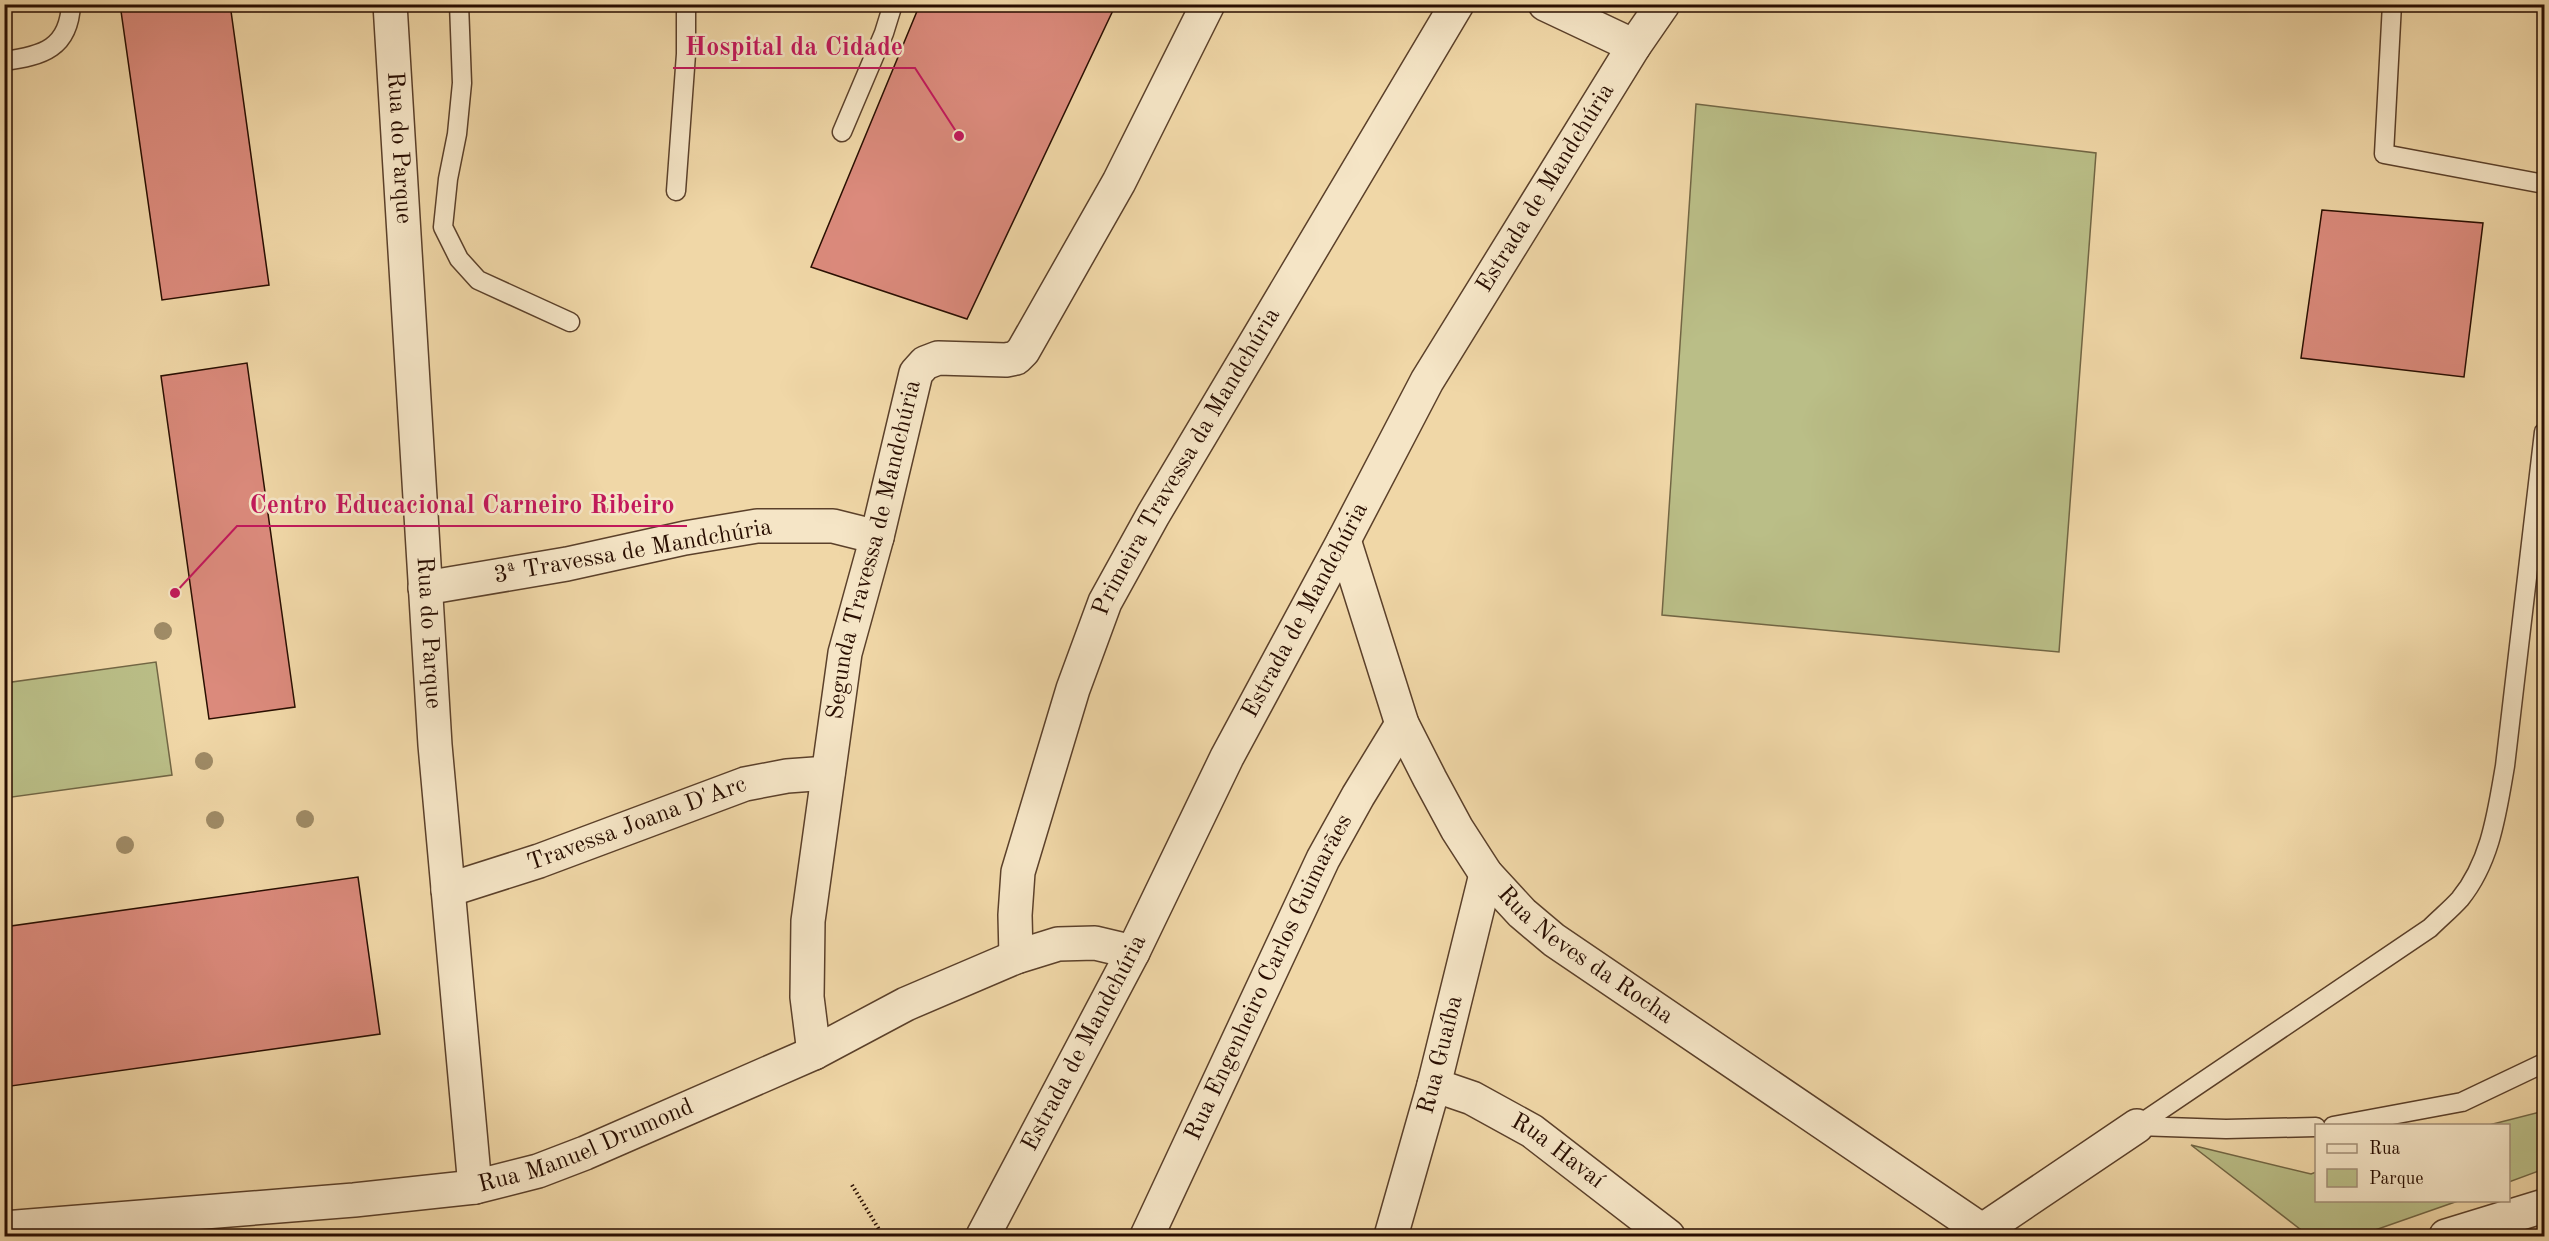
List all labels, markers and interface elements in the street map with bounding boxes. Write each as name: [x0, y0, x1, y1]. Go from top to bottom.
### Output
callout: Hospital da Cidade: [673, 24, 915, 68]
text: Hospital da Cidade: [685, 35, 903, 61]
street label: Rua do Parque: [382, 71, 415, 225]
street label: Estrada de Mandchúria: [1473, 80, 1620, 297]
street label: Primeira Travessa da Mandchúria: [1089, 304, 1285, 619]
street label: Segunda Travessa de Mandchúria: [824, 378, 926, 721]
callout: Centro Educacional Carneiro Ribeiro: [237, 482, 687, 526]
text: Centro Educacional Carneiro Ribeiro: [249, 493, 675, 519]
street label: Estrada de Mandchúria: [1238, 499, 1373, 722]
street label: 3ª Travessa de Mandchúria: [492, 516, 774, 588]
street label: Rua do Parque: [412, 556, 445, 710]
street label: Travessa Joana D'Arc: [525, 773, 750, 876]
street label: Rua Engenheiro Carlos Guimarães: [1181, 810, 1357, 1144]
street label: Rua Neves da Rocha: [1492, 882, 1677, 1029]
street label: Estrada de Mandchúria: [1018, 931, 1151, 1155]
street label: Rua Guaíba: [1414, 993, 1468, 1117]
street label: Rua Manuel Drumond: [476, 1095, 697, 1198]
street label: Rua Havaí: [1507, 1110, 1608, 1194]
legend: [2315, 1124, 2510, 1202]
text: Rua: [2369, 1140, 2400, 1158]
text: Parque: [2369, 1170, 2424, 1188]

